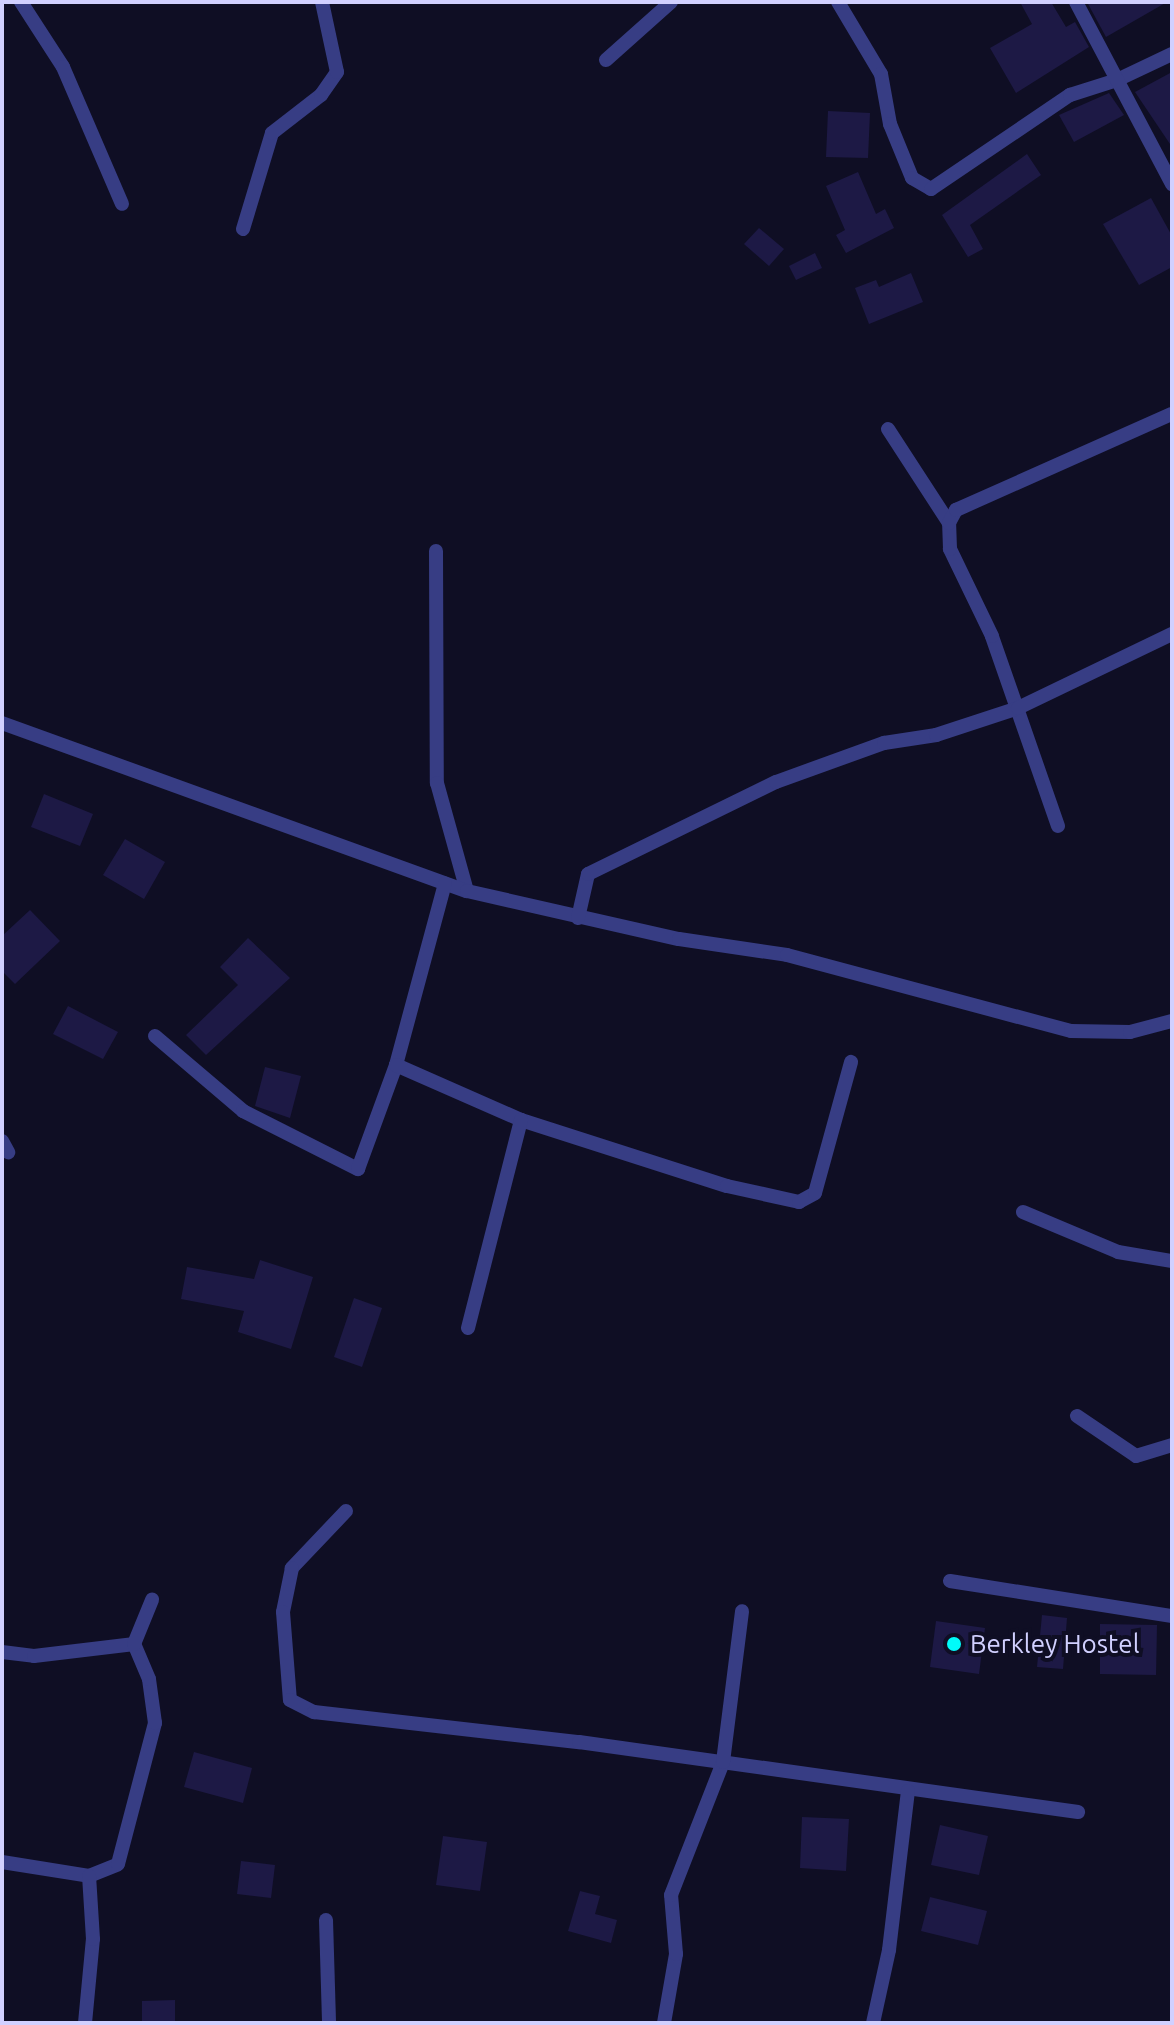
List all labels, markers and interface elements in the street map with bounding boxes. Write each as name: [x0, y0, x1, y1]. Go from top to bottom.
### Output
place label: Berkley Hostel: [970, 1628, 1139, 1660]
marker: Berkley Hostel: [945, 1635, 963, 1653]

